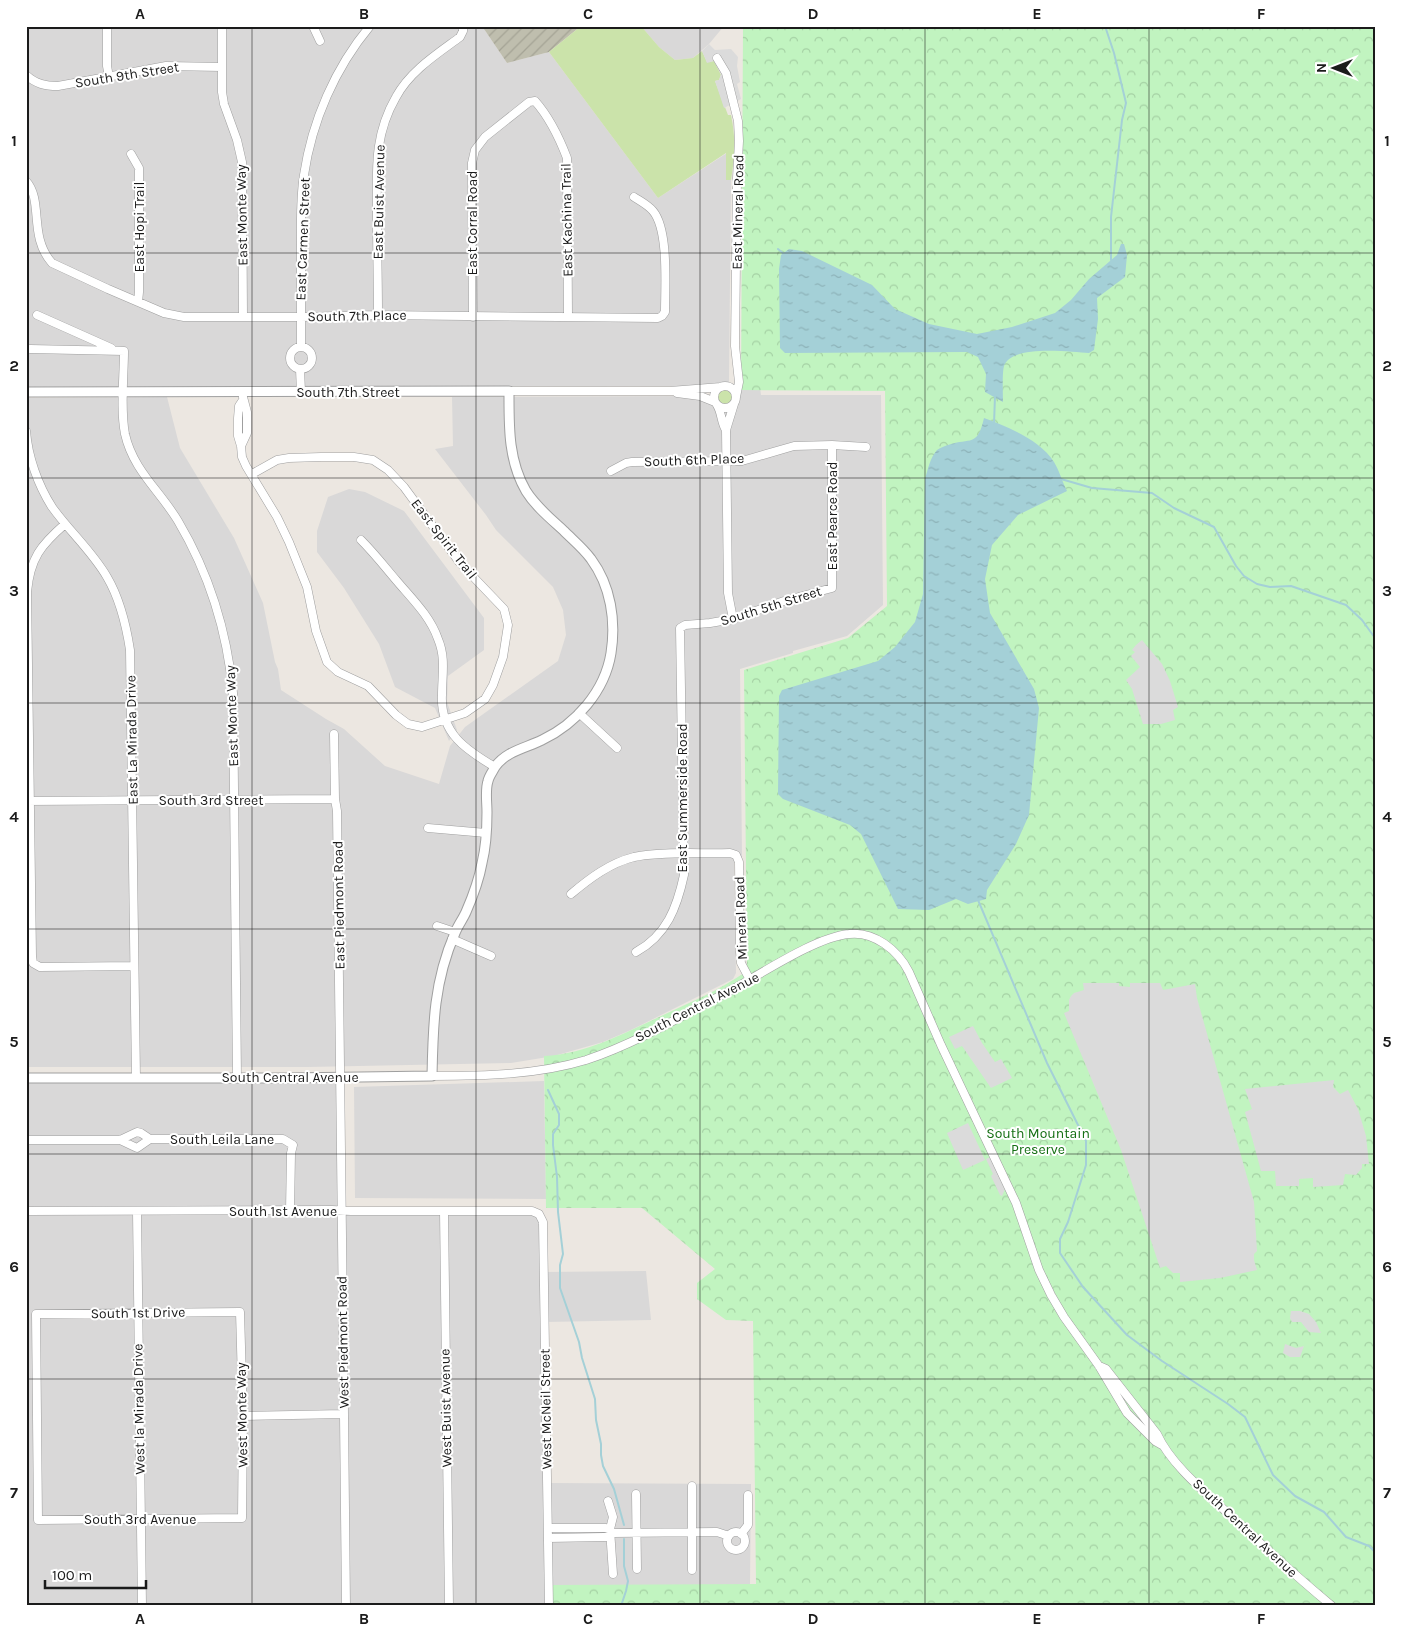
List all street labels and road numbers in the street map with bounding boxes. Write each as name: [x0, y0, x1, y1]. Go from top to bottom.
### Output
street label: South 9th Street: [74, 58, 180, 92]
street label: East Buist Avenue: [369, 144, 389, 260]
street label: East Mineral Road: [728, 154, 748, 270]
street label: East Kachina Trail: [558, 163, 576, 277]
street label: East Monte Way: [233, 164, 251, 266]
street label: East Corral Road: [464, 170, 481, 276]
street label: East Carmen Street: [292, 177, 314, 301]
street label: East Hopi Trail: [131, 181, 148, 273]
street label: South 7th Place: [307, 307, 407, 325]
street label: South 7th Street: [296, 384, 400, 401]
street label: South 6th Place: [643, 450, 745, 470]
street label: East Pearce Road: [824, 461, 841, 571]
street label: East Spirit Trail: [407, 496, 481, 582]
street label: South 5th Street: [718, 583, 824, 629]
street label: East Monte Way: [222, 664, 242, 767]
street label: East La Mirada Drive: [122, 675, 142, 805]
street label: East Summerside Road: [674, 723, 691, 873]
street label: South 3rd Street: [158, 792, 264, 809]
street label: East Piedmont Road: [329, 840, 349, 970]
street label: Mineral Road: [731, 876, 751, 960]
street label: South Central Avenue: [632, 968, 762, 1046]
street label: South Central Avenue: [221, 1069, 359, 1086]
street label: South Leila Lane: [170, 1131, 274, 1148]
street label: South 1st Avenue: [229, 1203, 337, 1220]
street label: West Piedmont Road: [333, 1276, 353, 1408]
street label: South 1st Drive: [90, 1304, 186, 1322]
street label: West la Mirada Drive: [129, 1343, 149, 1475]
street label: West McNeil Street: [536, 1348, 556, 1470]
street label: West Buist Avenue: [436, 1349, 456, 1467]
street label: West Monte Way: [233, 1362, 251, 1468]
street label: South Central Avenue: [1189, 1475, 1301, 1581]
street label: South 3rd Avenue: [84, 1511, 196, 1528]

